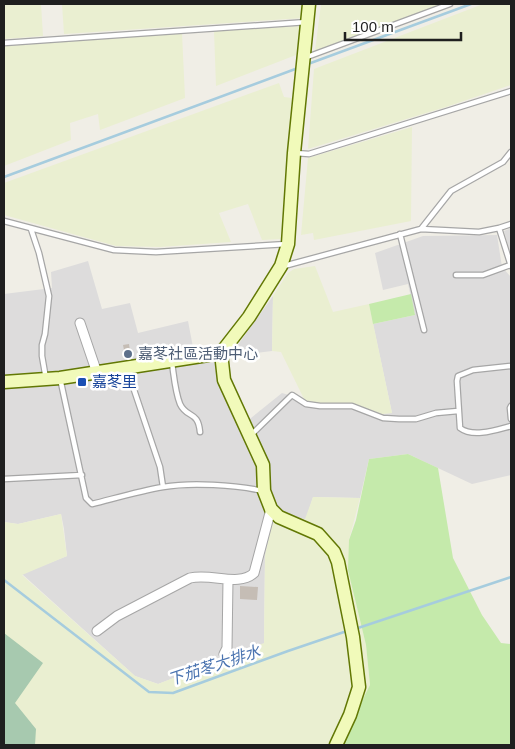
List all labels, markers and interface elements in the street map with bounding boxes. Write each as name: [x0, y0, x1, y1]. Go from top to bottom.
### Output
scale bar: [345, 10, 461, 42]
text: 100 m: [352, 18, 394, 35]
place label: 嘉苳社區活動中心: [138, 345, 258, 362]
marker: 嘉苳社區活動中心: [122, 348, 134, 360]
place label: 嘉苳里: [92, 373, 137, 390]
marker: 嘉苳里: [76, 376, 88, 388]
water label: 下茄苳大排水: [166, 642, 263, 688]

